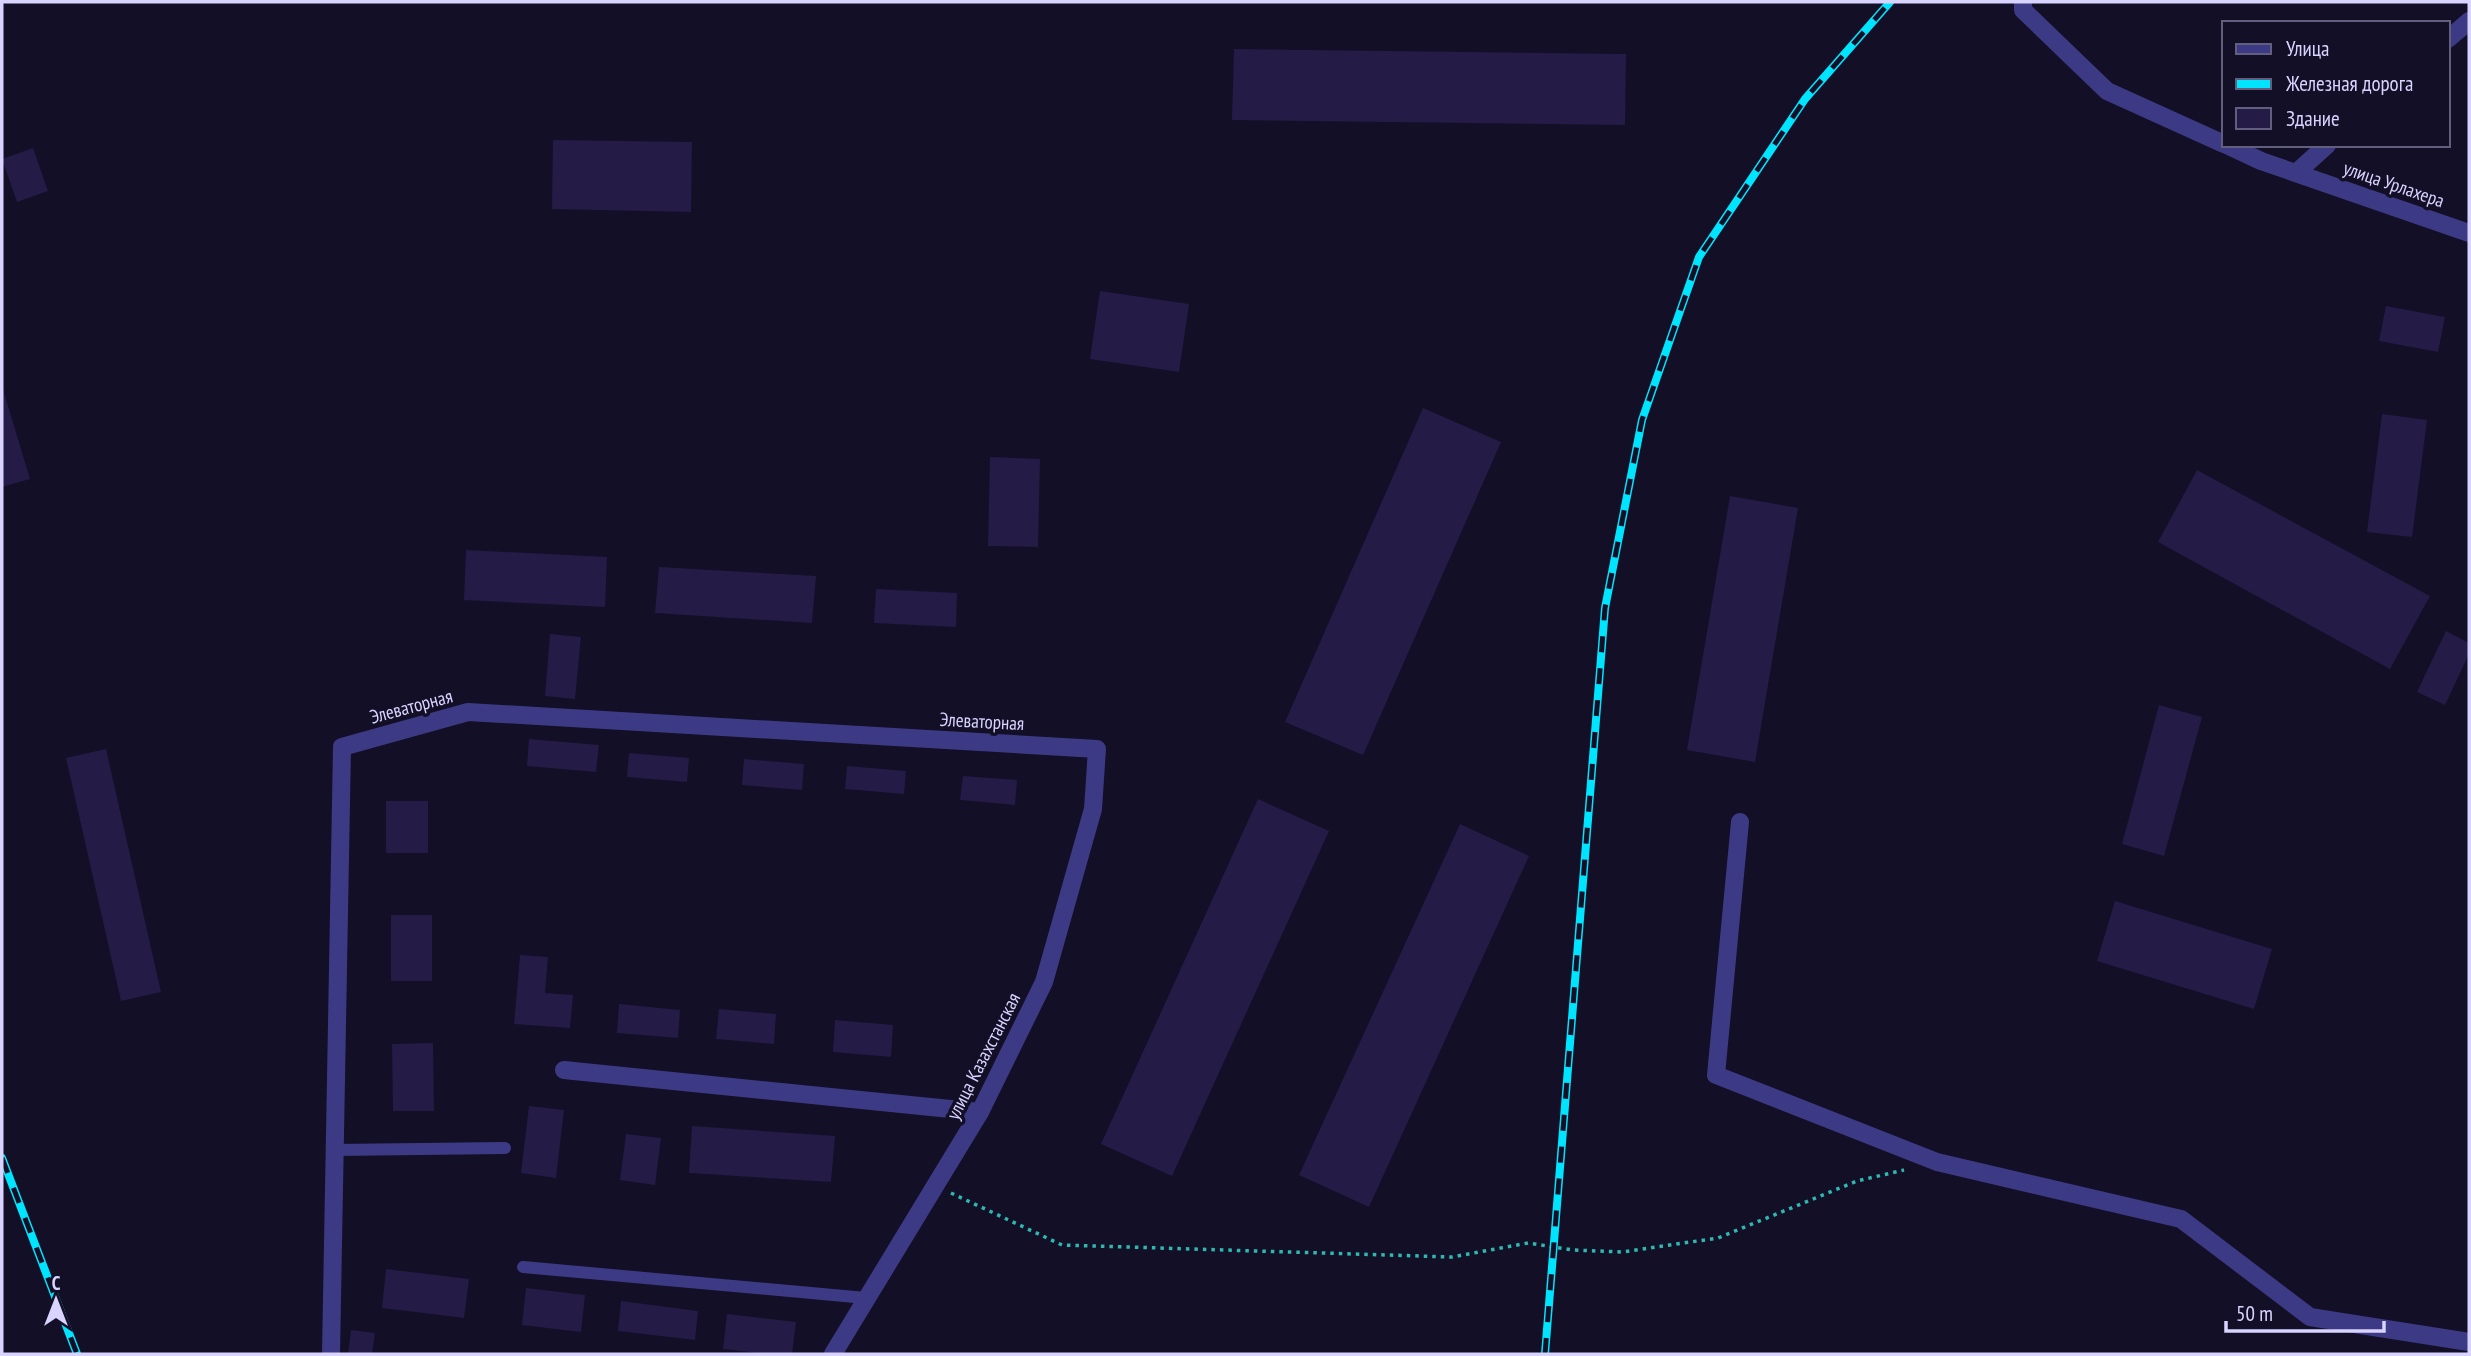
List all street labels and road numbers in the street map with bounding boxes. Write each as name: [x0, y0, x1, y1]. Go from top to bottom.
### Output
street label: улица Урлахера: [2340, 156, 2448, 212]
street label: Элеваторная: [367, 683, 455, 729]
street label: Элеваторная: [939, 707, 1025, 735]
street label: улица Казахстанская: [941, 988, 1025, 1124]

